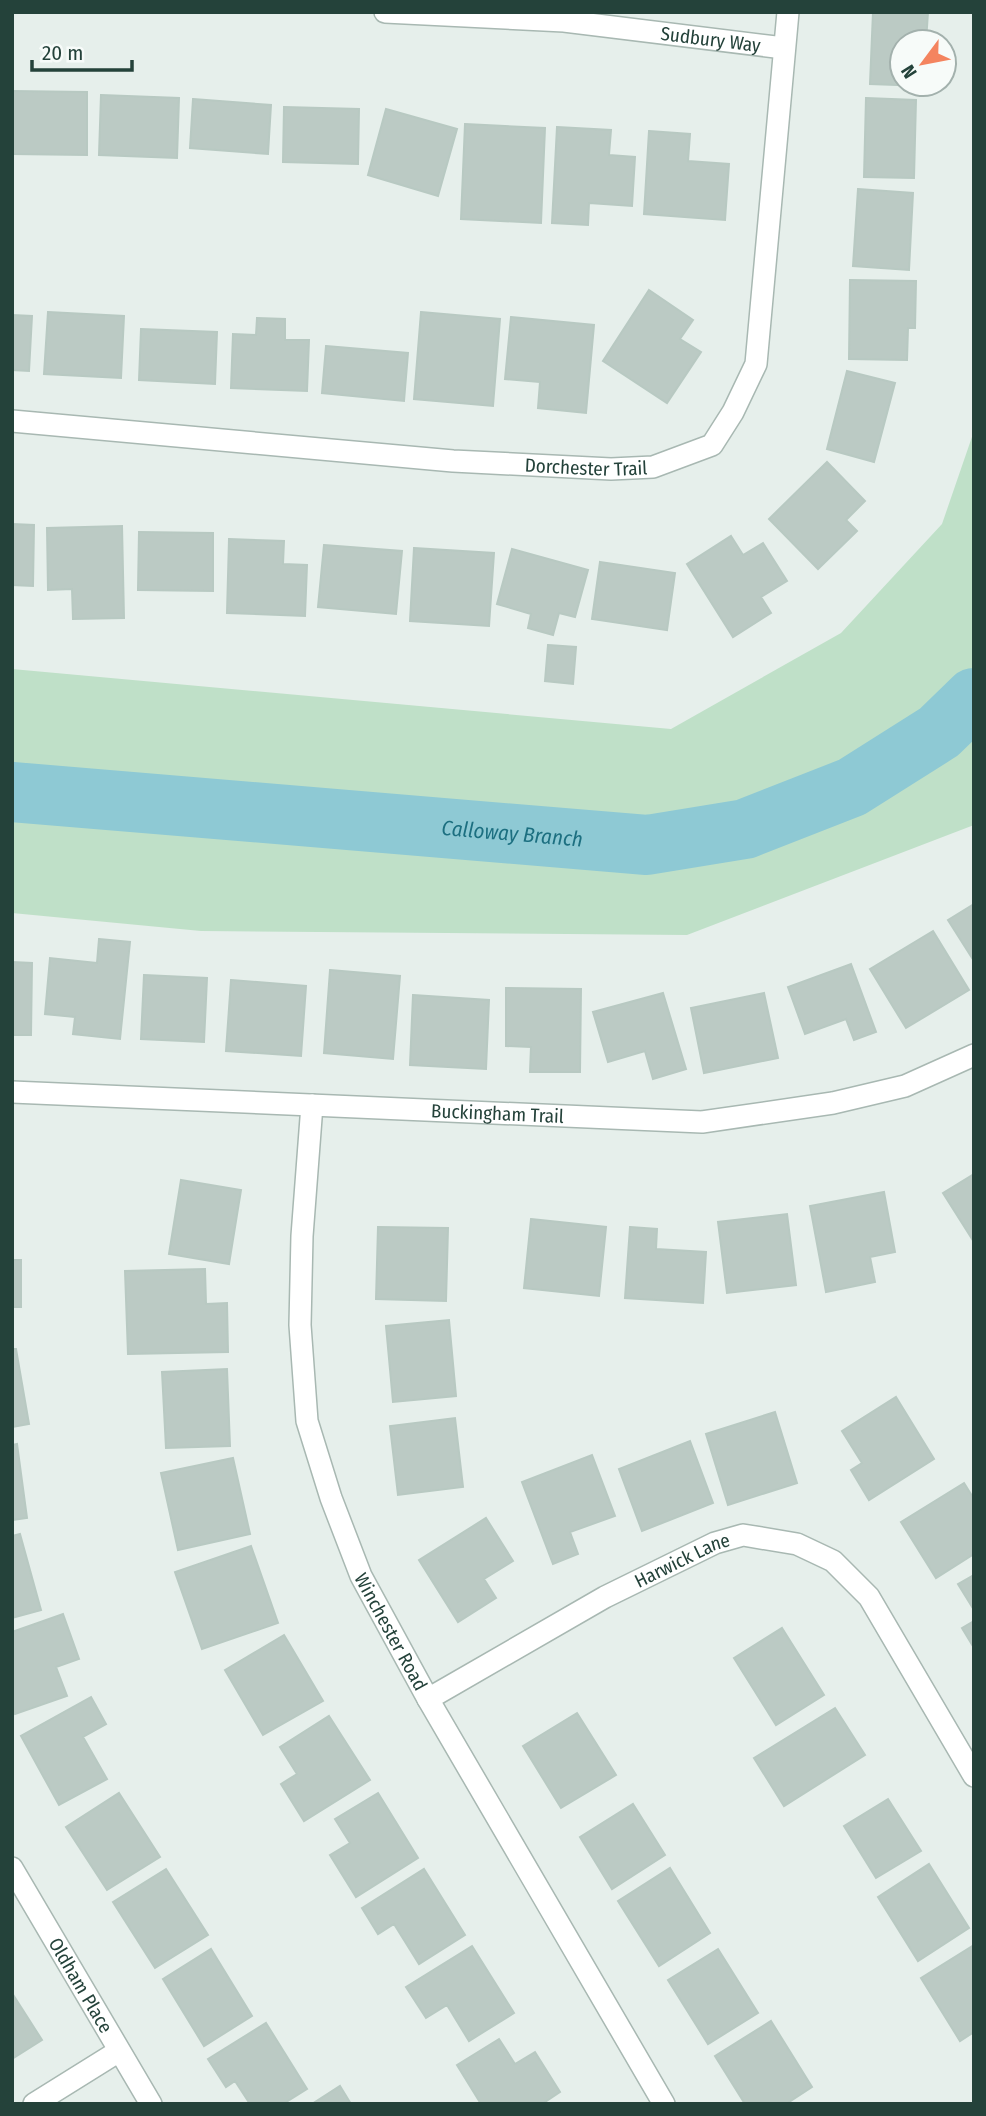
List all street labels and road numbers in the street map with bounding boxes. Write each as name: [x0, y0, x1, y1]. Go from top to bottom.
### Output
street label: Sudbury Way: [659, 22, 762, 57]
street label: Dorchester Trail: [524, 454, 648, 481]
street label: Buckingham Trail: [431, 1099, 564, 1128]
street label: Harwick Lane: [631, 1528, 733, 1593]
street label: Winchester Road: [349, 1569, 432, 1694]
street label: Oldham Place: [44, 1934, 118, 2037]

